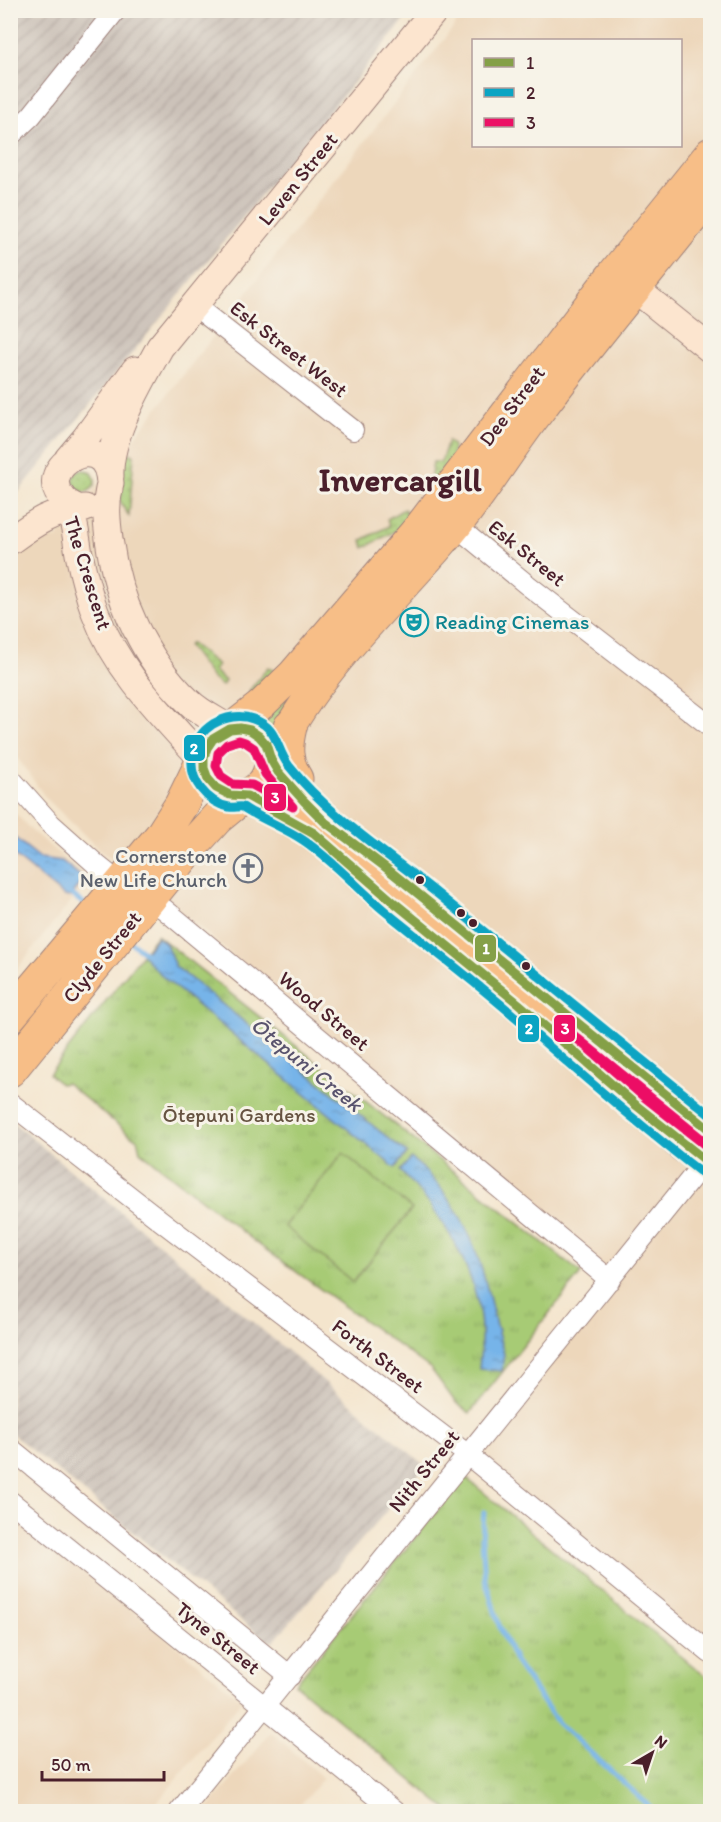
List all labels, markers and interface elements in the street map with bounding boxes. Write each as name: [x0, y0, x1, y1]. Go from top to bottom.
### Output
legend: [472, 39, 682, 147]
text: 1: [526, 52, 534, 74]
text: 2: [526, 82, 536, 104]
text: 3: [526, 112, 536, 134]
street label: Leven Street: [253, 127, 343, 230]
street label: Esk Street West: [226, 295, 353, 402]
street label: Dee Street: [473, 360, 550, 451]
district label: Invercargill: [318, 460, 482, 499]
street label: The Crescent: [59, 513, 118, 633]
street label: Esk Street: [484, 514, 571, 591]
theatre icon: Reading Cinemas: [398, 606, 430, 638]
place label: Reading Cinemas: [435, 609, 590, 634]
line badge: 2: [183, 734, 206, 762]
text: 2: [190, 739, 199, 758]
line badge: 3: [263, 783, 287, 812]
text: 3: [271, 788, 280, 807]
place label: Cornerstone New Life Church: [80, 843, 227, 892]
church icon: Cornerstone New Life Church: [232, 852, 264, 884]
unlabelled marker: [414, 874, 426, 886]
street label: Clyde Street: [57, 906, 146, 1008]
unlabelled marker: [455, 907, 467, 919]
unlabelled marker: [467, 917, 479, 929]
line badge: 1: [474, 934, 497, 963]
text: 1: [482, 939, 490, 958]
unlabelled marker: [520, 960, 532, 972]
street label: Wood Street: [274, 965, 375, 1056]
water label: Ōtepuni Creek: [246, 1011, 369, 1119]
line badge: 2: [517, 1014, 540, 1043]
line badge: 3: [553, 1014, 576, 1043]
text: 2: [525, 1019, 534, 1038]
text: 3: [561, 1019, 570, 1038]
park label: Ōtepuni Gardens: [162, 1102, 316, 1127]
street label: Forth Street: [327, 1313, 429, 1398]
street label: Nith Street: [383, 1424, 464, 1517]
street label: Tyne Street: [171, 1596, 266, 1679]
north arrow: [622, 1723, 682, 1783]
text: N: [651, 1731, 671, 1753]
scale bar: [42, 1744, 164, 1782]
text: 50 m: [51, 1754, 91, 1776]

